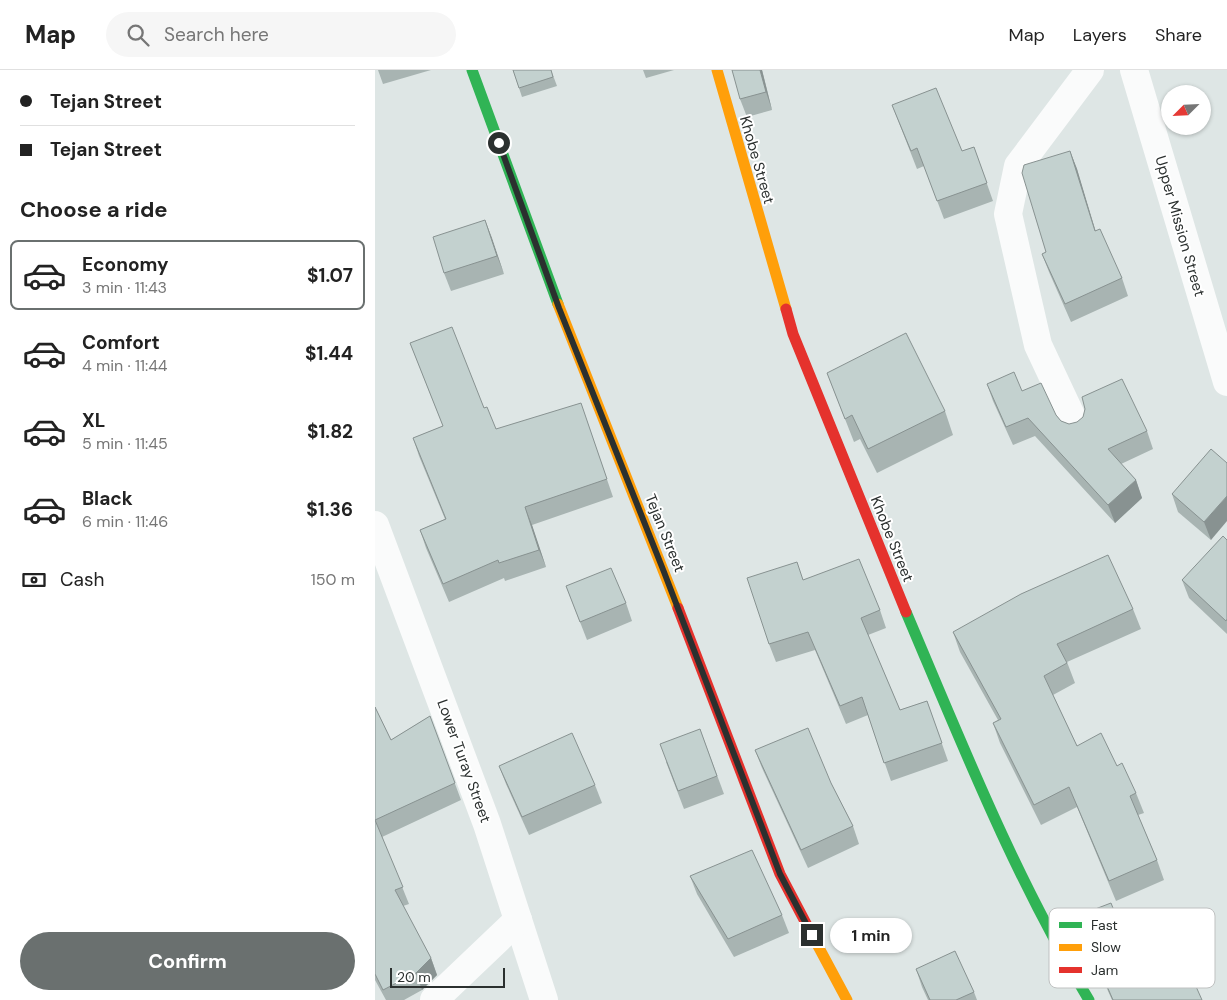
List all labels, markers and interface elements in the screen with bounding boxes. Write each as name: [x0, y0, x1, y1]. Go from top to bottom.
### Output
search box: [106, 12, 456, 57]
text: Map: [25, 19, 76, 50]
icon: search: [124, 21, 152, 49]
text: Search here: [164, 22, 269, 47]
text: Map: [1009, 23, 1045, 47]
text: Layers: [1073, 23, 1127, 47]
text: Share: [1155, 23, 1202, 47]
north arrow: [1161, 85, 1211, 135]
map controls: [1161, 85, 1211, 135]
text: Tejan Street: [50, 89, 162, 114]
street label: Khobe Street: [735, 114, 779, 206]
route start: [488, 132, 510, 154]
text: Tejan Street: [50, 137, 162, 162]
street label: Upper Mission Street: [1150, 153, 1210, 299]
text: Choose a ride: [20, 195, 168, 224]
text: Economy: [82, 252, 169, 277]
icon: car: [22, 253, 67, 298]
text: $1.07: [307, 263, 353, 288]
text: 3 min · 11:43: [82, 277, 167, 298]
text: Comfort: [82, 330, 160, 355]
icon: car: [22, 331, 67, 376]
text: $1.44: [305, 341, 353, 366]
text: 4 min · 11:44: [82, 355, 168, 376]
text: XL: [82, 408, 105, 433]
icon: car: [22, 409, 67, 454]
text: $1.82: [307, 419, 353, 444]
text: 5 min · 11:45: [82, 433, 168, 454]
text: Black: [82, 486, 133, 511]
icon: car: [22, 487, 67, 532]
street label: Tejan Street: [640, 491, 690, 575]
street label: Khobe Street: [866, 493, 918, 585]
text: $1.36: [306, 497, 353, 522]
text: 6 min · 11:46: [82, 511, 168, 532]
icon: cash: [20, 566, 48, 594]
text: Cash: [60, 567, 104, 592]
text: 150 m: [311, 569, 355, 590]
street label: Lower Turay Street: [432, 696, 496, 826]
legend: [1049, 908, 1215, 988]
text: Fast: [1091, 916, 1118, 934]
callout: 1 min: [829, 918, 912, 952]
route end: [801, 924, 823, 946]
text: 1 min: [852, 925, 890, 946]
button: Confirm: [20, 932, 355, 990]
text: Slow: [1091, 938, 1121, 956]
text: Jam: [1091, 961, 1118, 979]
scale bar: [390, 965, 505, 988]
text: 20 m: [397, 968, 431, 986]

